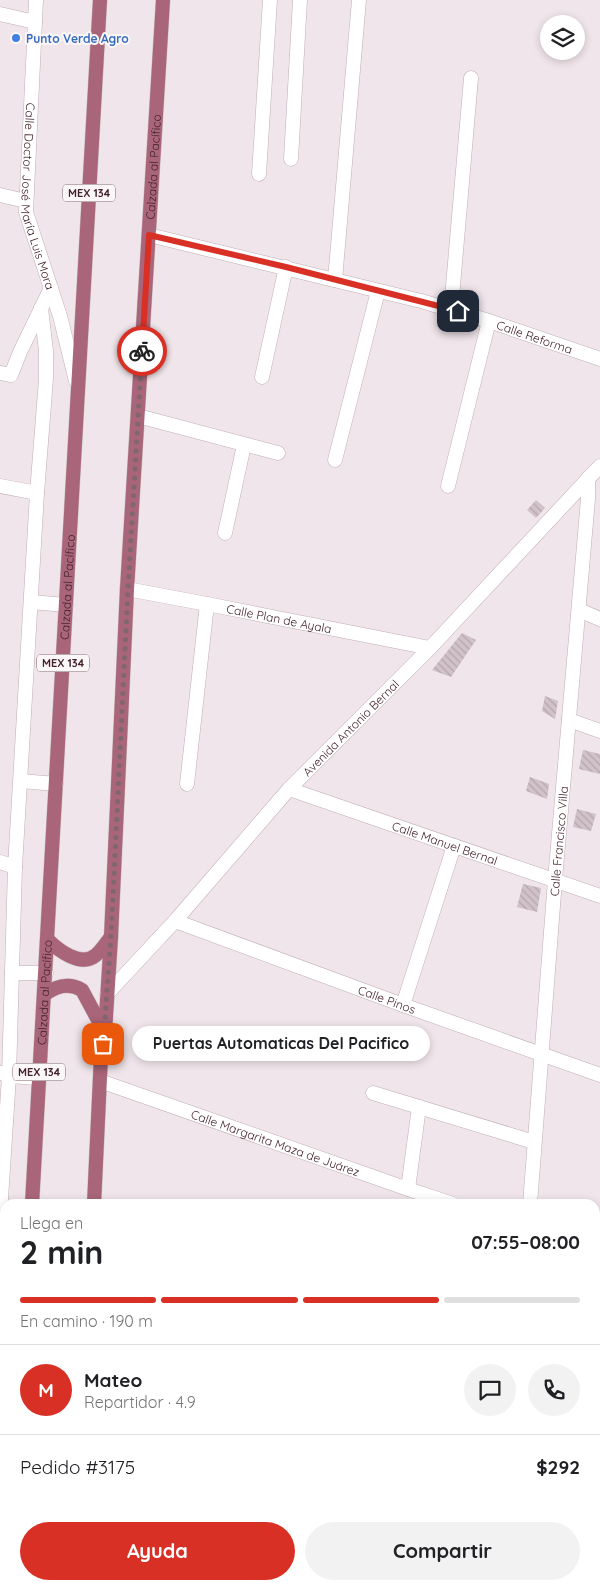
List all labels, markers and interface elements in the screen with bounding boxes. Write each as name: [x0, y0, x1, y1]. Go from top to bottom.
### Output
map controls: [540, 15, 585, 60]
button: layers: [540, 15, 585, 60]
place label: Punto Verde Agro: [26, 31, 129, 46]
marker: Punto Verde Agro: [10, 32, 22, 44]
street label: Calle Doctor José María Luis Mora: [18, 102, 58, 291]
street label: Calzada al Pacífico: [142, 114, 164, 220]
road number: MEX 134: [63, 184, 115, 202]
pin: [437, 290, 479, 332]
icon: home: [444, 297, 472, 325]
street label: Calle Reforma: [495, 317, 575, 357]
courier: [117, 326, 167, 376]
icon: bike: [128, 337, 156, 365]
street label: Calzada al Pacífico: [56, 534, 77, 640]
street label: Calle Plan de Ayala: [225, 601, 333, 636]
road number: MEX 134: [37, 654, 89, 671]
street label: Avenida Antonio Bernal: [299, 676, 402, 779]
street label: Calle Francisco Villa: [546, 785, 571, 897]
street label: Calle Manuel Bernal: [390, 818, 500, 868]
street label: Calzada al Pacífico: [33, 939, 54, 1045]
street label: Calle Pinos: [356, 982, 418, 1017]
pin: [82, 1023, 124, 1065]
callout: Puertas Automaticas Del Pacifico: [133, 1026, 430, 1062]
icon: bag: [89, 1030, 117, 1058]
text: Puertas Automaticas Del Pacifico: [153, 1033, 409, 1053]
road number: MEX 134: [13, 1064, 65, 1080]
street label: Calle Margarita Maza de Juárez: [189, 1106, 362, 1179]
text: Llega en: [20, 1213, 83, 1233]
text: 07:55–08:00: [471, 1230, 580, 1254]
text: 2 min: [20, 1232, 103, 1272]
text: En camino · 190 m: [20, 1311, 153, 1331]
button: chat: [464, 1364, 516, 1416]
button: phone: [528, 1364, 580, 1416]
text: Mateo: [84, 1368, 142, 1392]
text: M: [38, 1378, 54, 1402]
text: Repartidor · 4.9: [84, 1392, 196, 1412]
text: Pedido #3175: [20, 1455, 135, 1479]
text: $292: [536, 1455, 580, 1479]
button: Ayuda: [20, 1522, 295, 1580]
button: Compartir: [305, 1522, 580, 1580]

